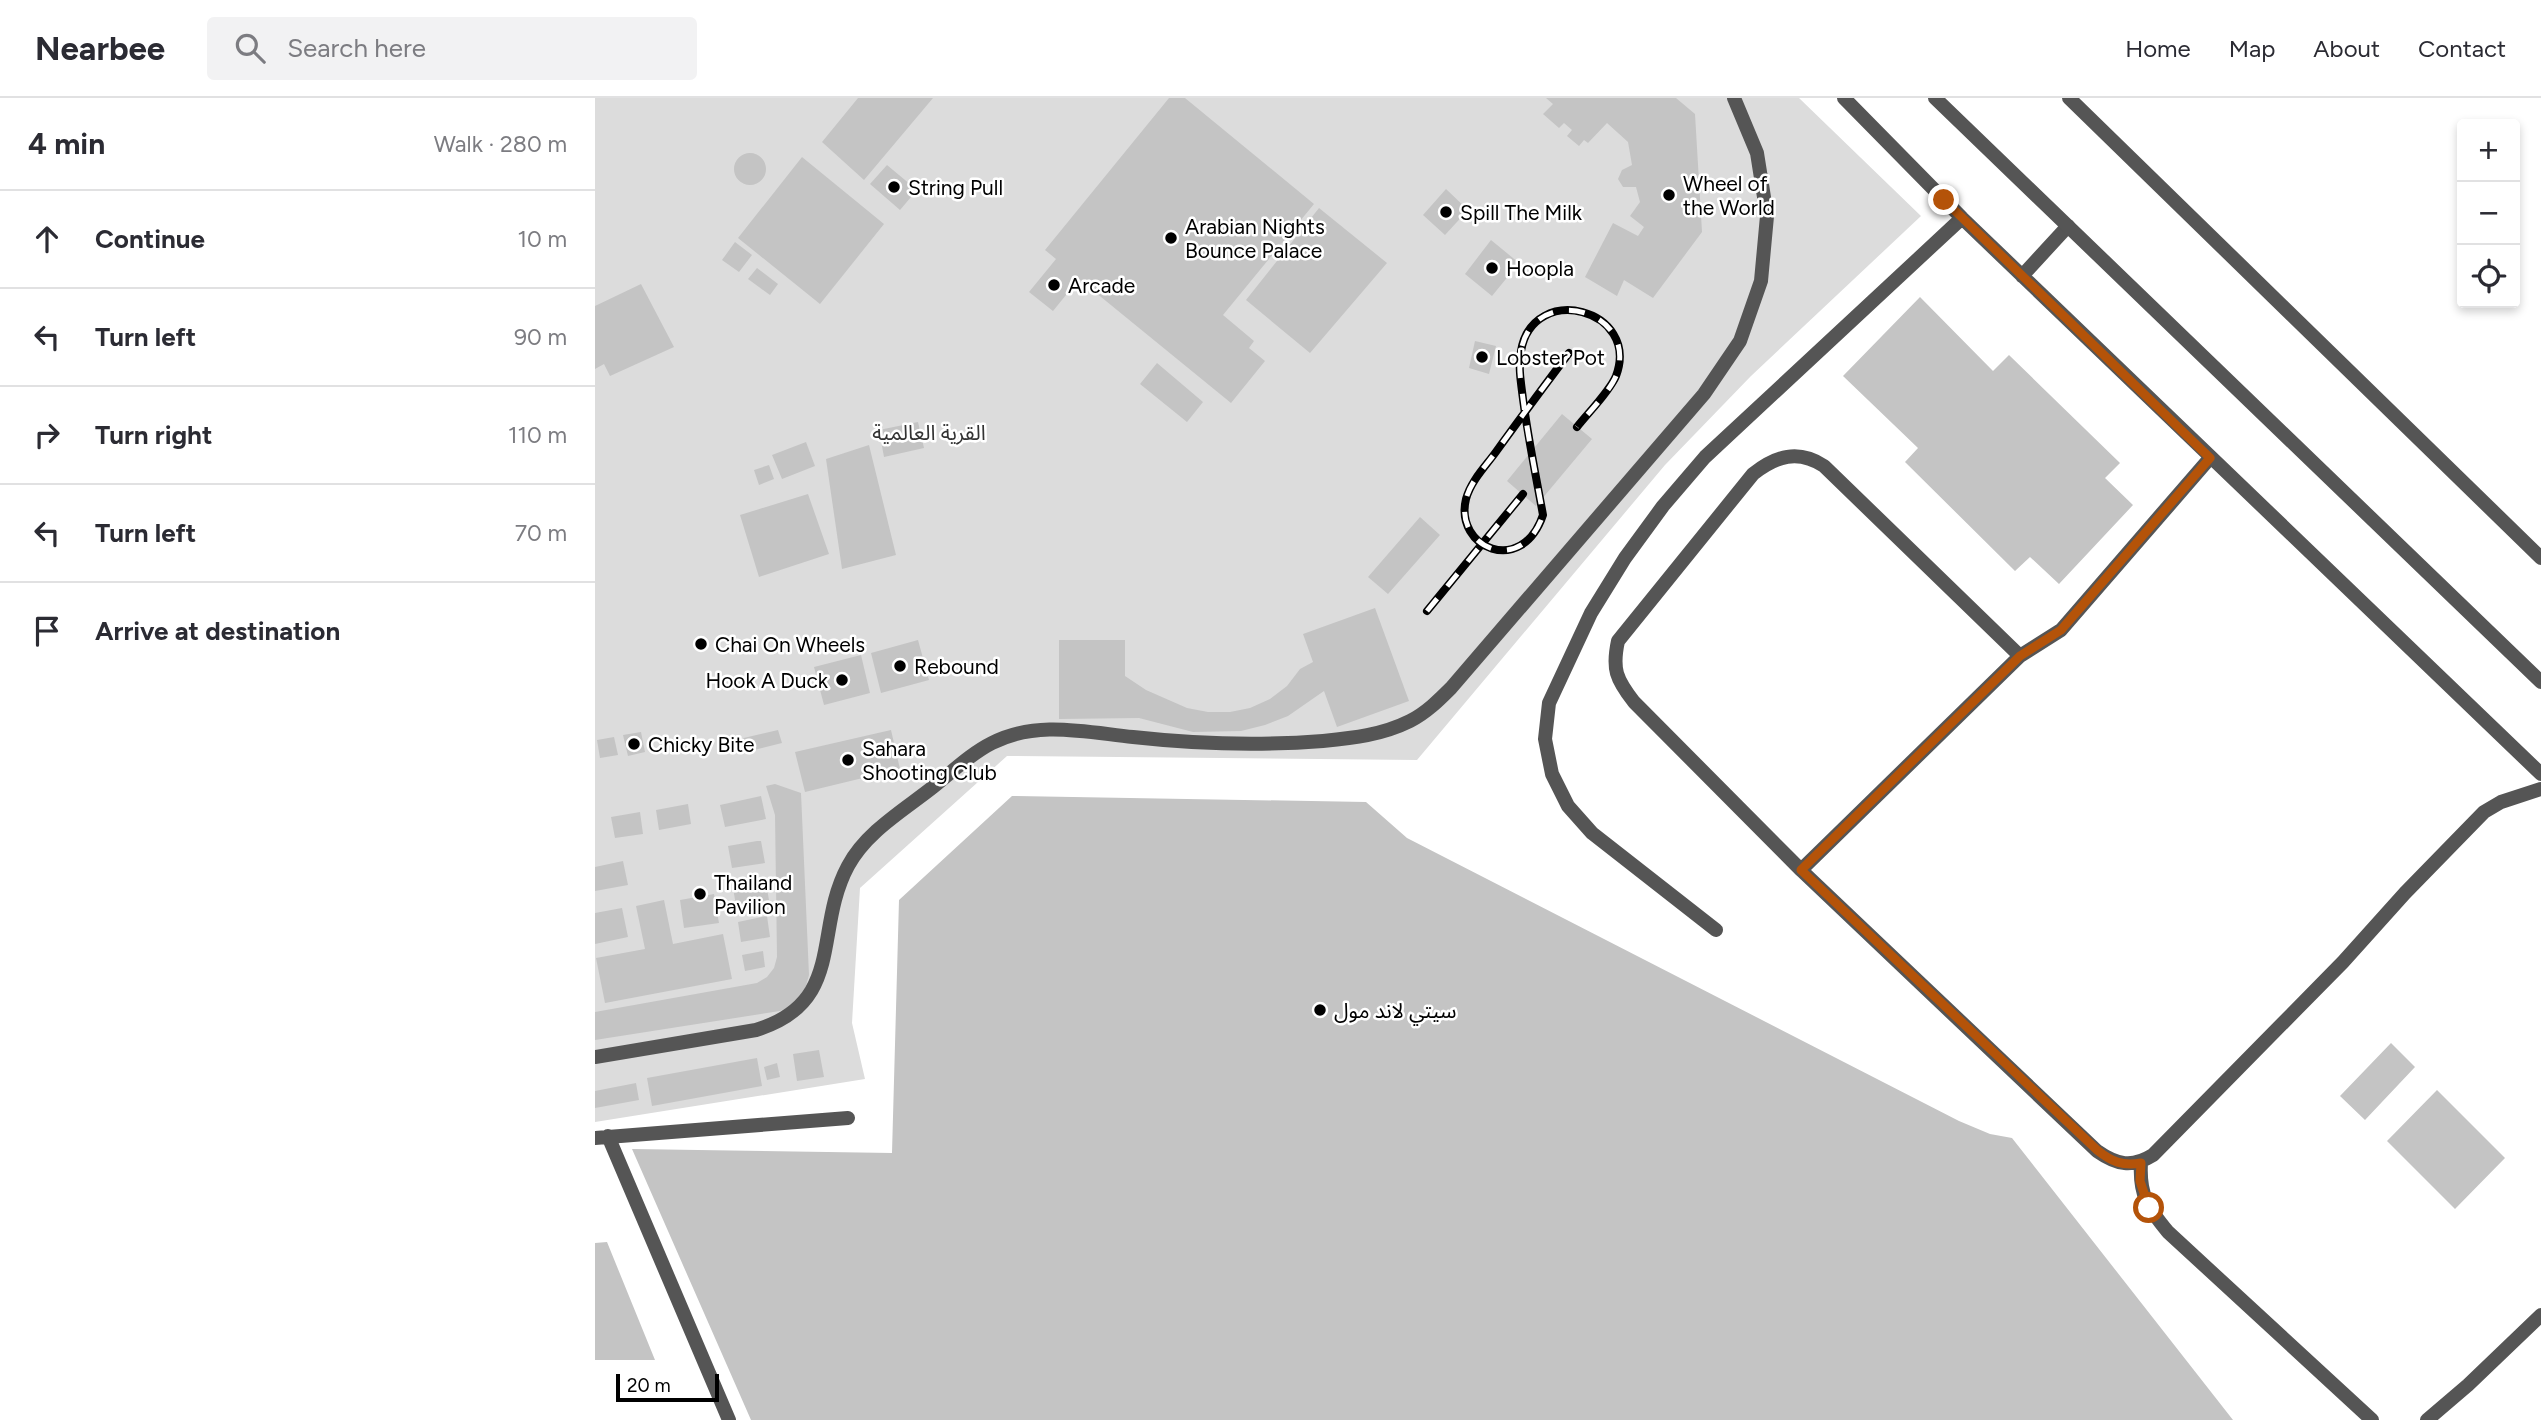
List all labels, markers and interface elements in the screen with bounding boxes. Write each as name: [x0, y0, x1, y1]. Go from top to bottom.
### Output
search box: [207, 17, 697, 80]
text: Nearbee: [35, 29, 165, 68]
icon: search: [231, 29, 269, 67]
text: Search here: [287, 32, 426, 64]
text: Home: [2125, 34, 2191, 63]
text: Map: [2229, 34, 2275, 63]
text: About: [2313, 34, 2380, 63]
text: Contact: [2418, 34, 2506, 63]
map controls: [2457, 119, 2520, 308]
button: +: [2457, 119, 2520, 182]
text: 4 min: [28, 125, 105, 162]
text: Walk · 280 m: [434, 130, 567, 158]
place label: Wheel of the World: [1683, 171, 1775, 220]
place label: String Pull: [908, 175, 1003, 200]
marker: String Pull: [886, 179, 902, 195]
button: −: [2457, 182, 2520, 245]
route end: [1928, 184, 1959, 215]
marker: Wheel of the World: [1661, 187, 1677, 203]
place label: Spill The Milk: [1460, 200, 1583, 225]
marker: Spill The Milk: [1438, 204, 1454, 220]
place label: Arabian Nights Bounce Palace: [1185, 214, 1325, 263]
icon: ahead: [28, 220, 66, 258]
text: Continue: [95, 223, 205, 255]
text: 10 m: [518, 225, 567, 253]
marker: Arabian Nights Bounce Palace: [1163, 230, 1179, 246]
button: locate: [2457, 245, 2520, 308]
place label: Hoopla: [1506, 256, 1574, 281]
marker: Hoopla: [1484, 260, 1500, 276]
place label: Arcade: [1068, 273, 1135, 298]
marker: Arcade: [1046, 277, 1062, 293]
icon: left: [28, 318, 66, 356]
text: Turn left: [95, 321, 196, 353]
text: 90 m: [514, 323, 567, 351]
place label: Lobster Pot: [1496, 345, 1605, 370]
marker: Lobster Pot: [1474, 349, 1490, 365]
icon: right: [28, 416, 66, 454]
text: Turn right: [95, 419, 212, 451]
park label: القرية العالمية: [872, 420, 986, 445]
text: 110 m: [508, 421, 567, 449]
icon: left: [28, 514, 66, 552]
text: Turn left: [95, 517, 196, 549]
text: 70 m: [515, 519, 567, 547]
icon: arrive: [28, 612, 66, 650]
text: Arrive at destination: [95, 615, 340, 647]
place label: Chai On Wheels: [715, 632, 865, 657]
marker: Chai On Wheels: [693, 636, 709, 652]
place label: Rebound: [914, 654, 999, 679]
marker: Rebound: [892, 658, 908, 674]
place label: Hook A Duck: [705, 668, 829, 693]
marker: Hook A Duck: [834, 672, 850, 688]
place label: Chicky Bite: [648, 732, 755, 757]
marker: Chicky Bite: [626, 736, 642, 752]
place label: Sahara Shooting Club: [862, 736, 997, 785]
marker: Sahara Shooting Club: [840, 752, 856, 768]
place label: Thailand Pavilion: [714, 870, 792, 919]
marker: Thailand Pavilion: [692, 886, 708, 902]
place label: سيتي لاند مول: [1334, 998, 1457, 1026]
marker: سيتي لاند مول: [1312, 1002, 1328, 1018]
route start: [2133, 1192, 2164, 1223]
scale bar: [616, 1371, 719, 1403]
text: 20 m: [627, 1374, 671, 1397]

